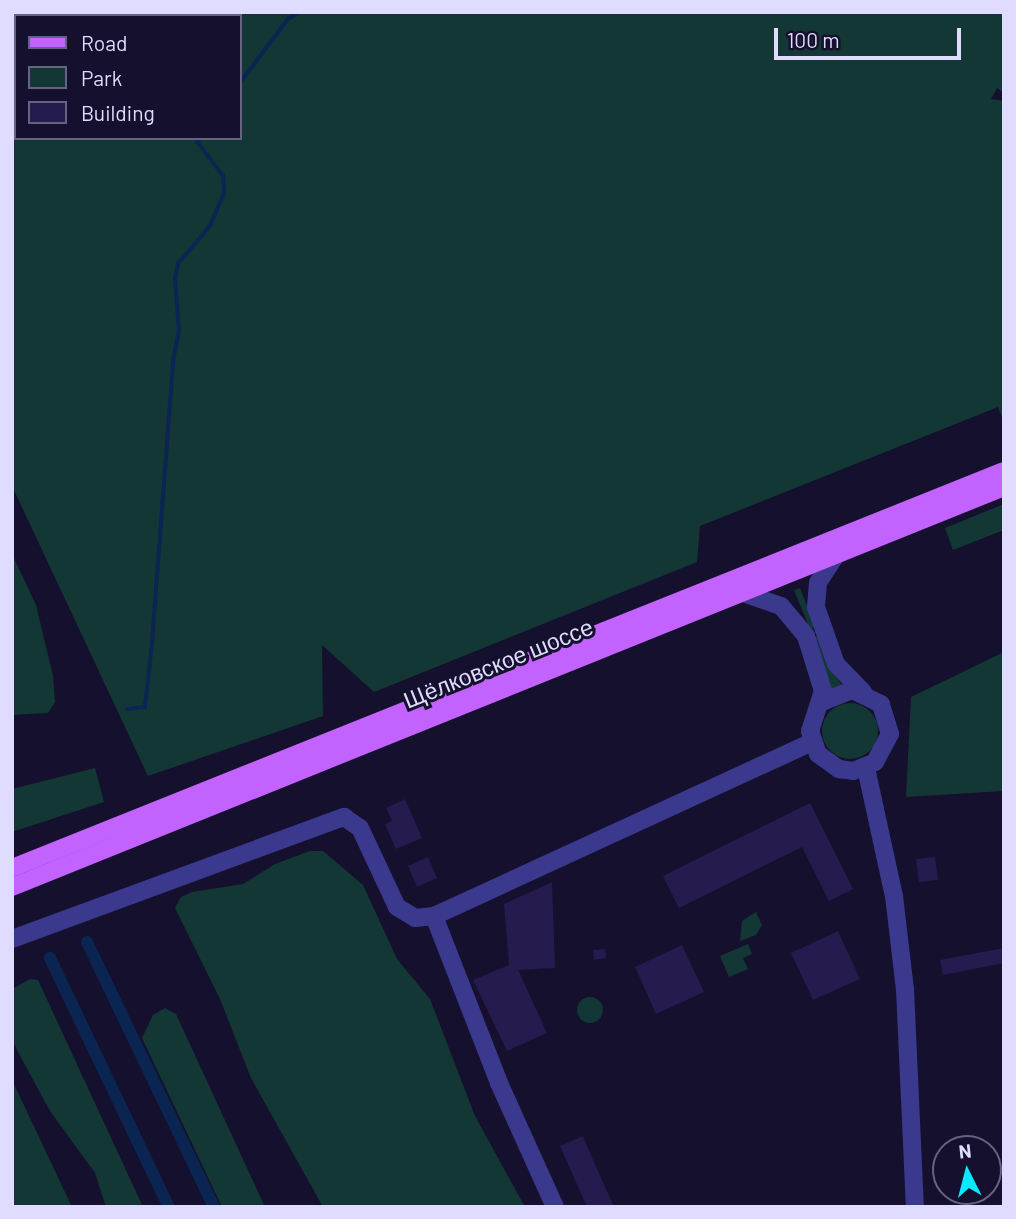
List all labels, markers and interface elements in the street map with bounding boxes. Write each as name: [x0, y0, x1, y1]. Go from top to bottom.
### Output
legend: [14, 14, 242, 140]
scale bar: [778, 14, 965, 58]
text: 100 m: [787, 27, 840, 52]
text: Road: [81, 30, 127, 55]
text: Park: [81, 65, 122, 90]
text: Building: [81, 100, 155, 125]
street label: Щёлковское шоссе: [399, 612, 597, 714]
north arrow: [932, 1135, 1002, 1205]
text: N: [957, 1139, 972, 1163]

